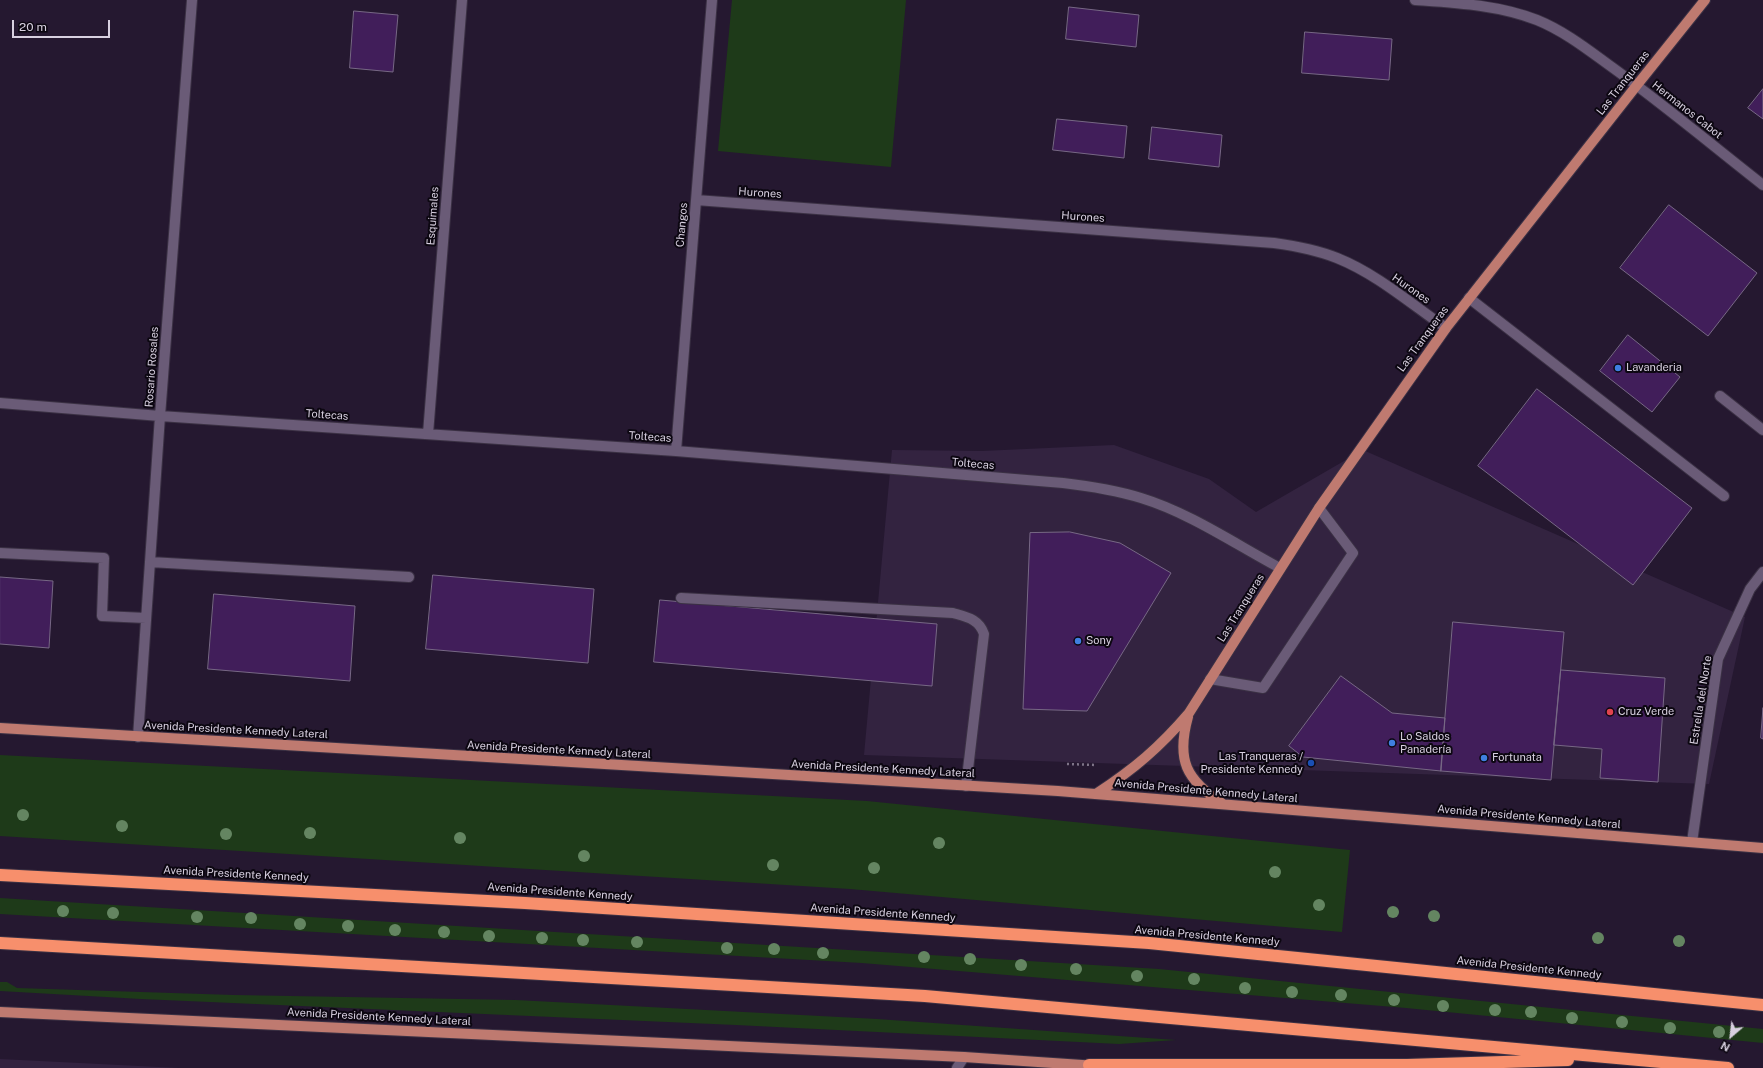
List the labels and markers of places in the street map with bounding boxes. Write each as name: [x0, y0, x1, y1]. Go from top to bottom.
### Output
place label: Lavanderia: [1626, 361, 1682, 375]
marker: Lavanderia: [1613, 363, 1623, 373]
place label: Sony: [1086, 634, 1112, 648]
marker: Sony: [1073, 636, 1083, 646]
place label: Cruz Verde: [1618, 705, 1674, 719]
marker: Cruz Verde: [1605, 707, 1615, 717]
place label: Lo Saldos Panadería: [1400, 730, 1451, 756]
marker: Lo Saldos Panadería: [1387, 738, 1397, 748]
place label: Las Tranqueras / Presidente Kennedy: [1201, 750, 1303, 776]
place label: Fortunata: [1492, 751, 1542, 765]
marker: Fortunata: [1479, 753, 1489, 763]
marker: Las Tranqueras / Presidente Kennedy: [1306, 758, 1316, 768]

